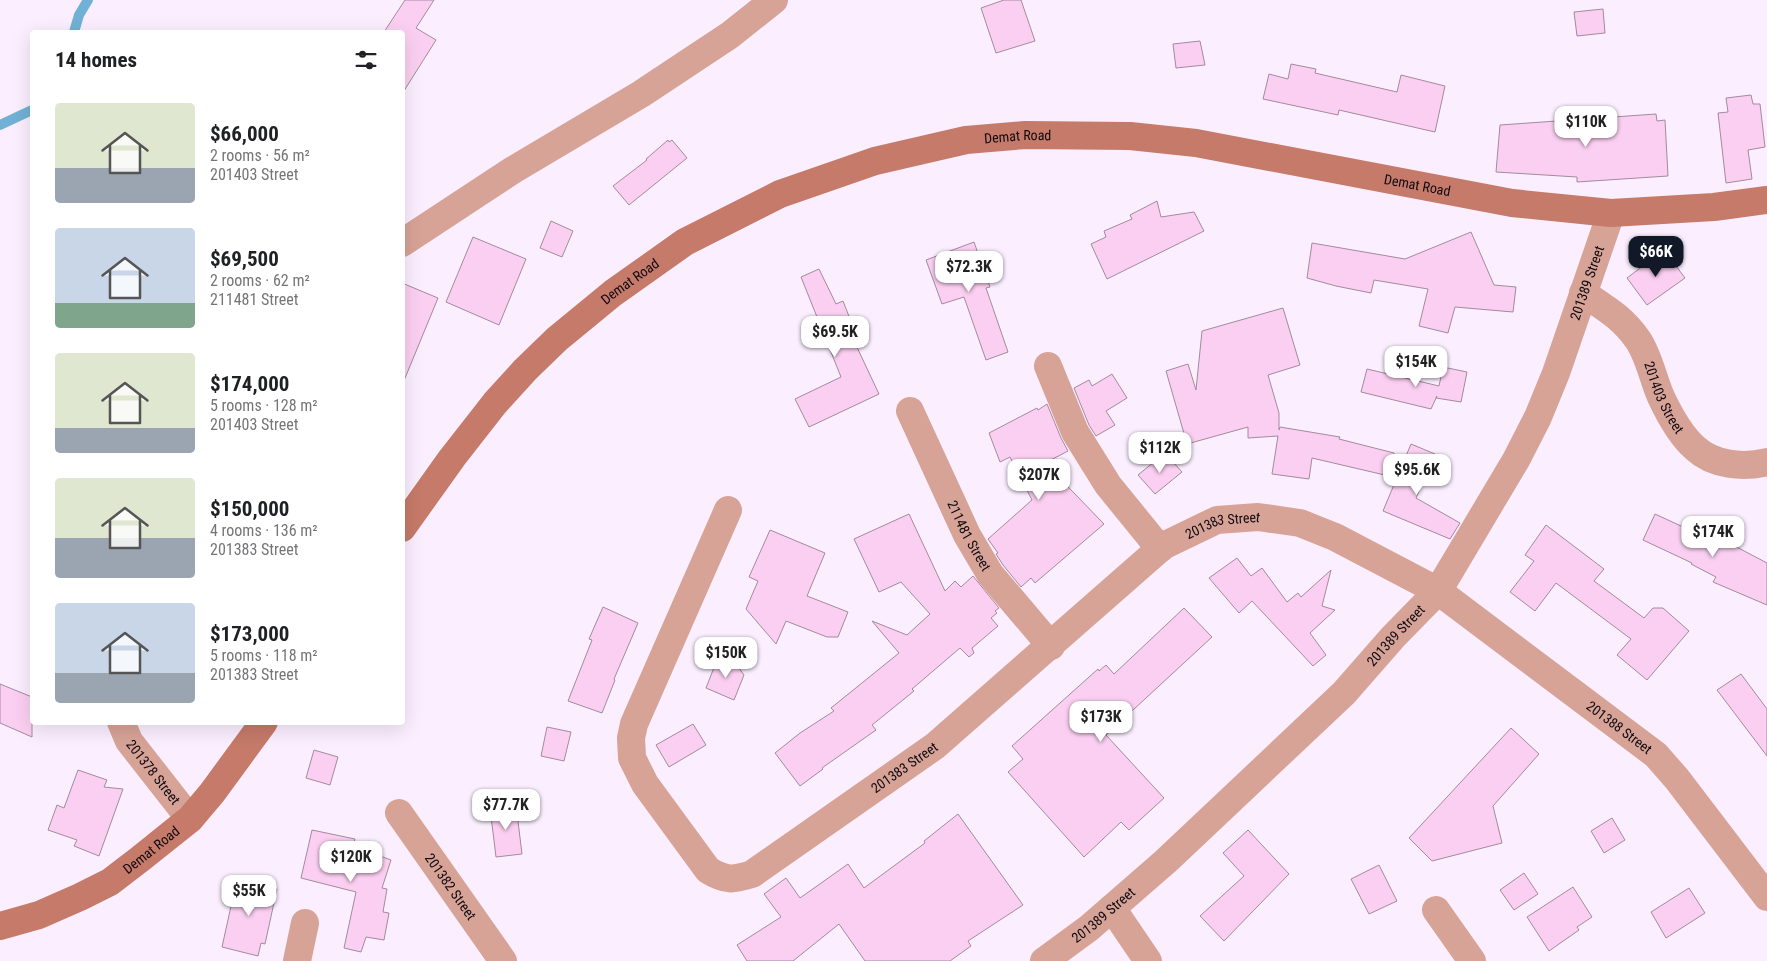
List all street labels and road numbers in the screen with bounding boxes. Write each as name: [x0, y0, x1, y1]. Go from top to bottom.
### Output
street label: Demat Road: [983, 127, 1051, 146]
street label: Demat Road: [1383, 171, 1452, 199]
street label: 201389 Street: [1567, 244, 1607, 322]
street label: Demat Road: [598, 255, 662, 308]
street label: 201403 Street: [1641, 359, 1687, 437]
street label: 211481 Street: [944, 498, 994, 574]
street label: 201383 Street: [1183, 509, 1261, 542]
street label: 201389 Street: [1363, 602, 1428, 669]
street label: 201388 Street: [1583, 698, 1655, 757]
street label: 201378 Street: [123, 737, 183, 808]
street label: 201383 Street: [868, 739, 941, 796]
street label: Demat Road: [120, 823, 183, 877]
street label: 201382 Street: [422, 850, 480, 923]
street label: 201389 Street: [1068, 884, 1138, 946]

